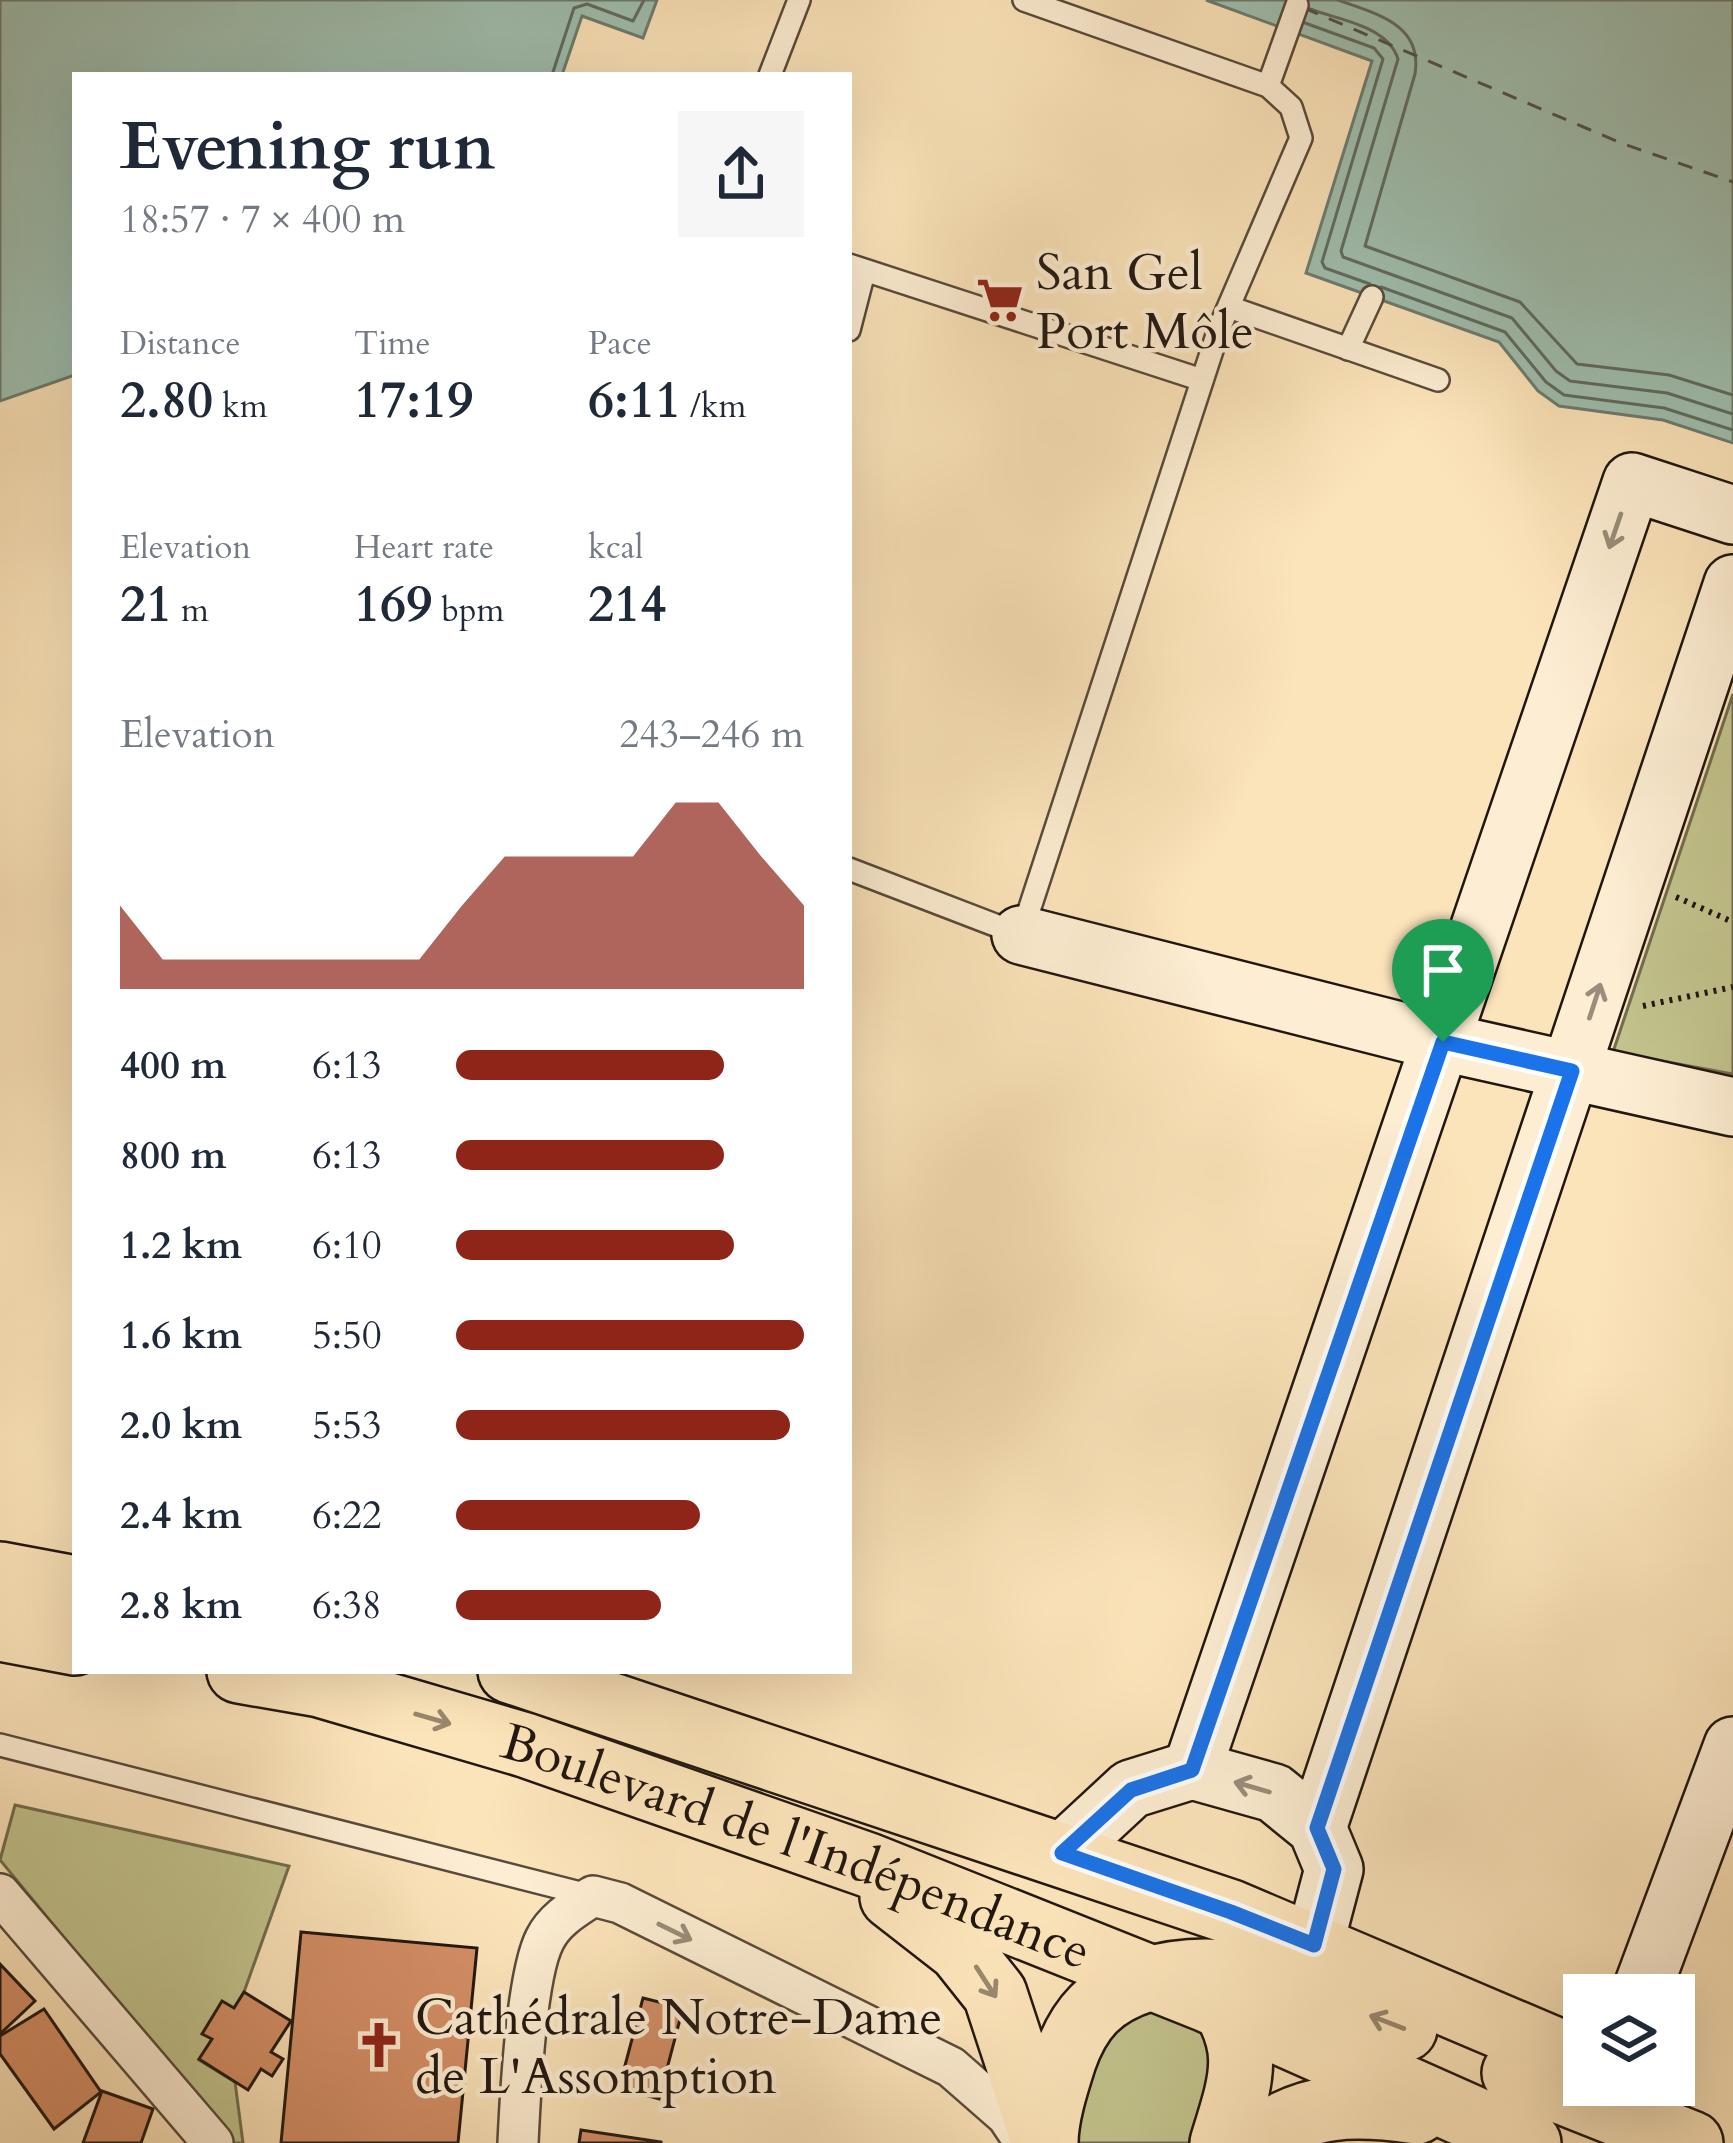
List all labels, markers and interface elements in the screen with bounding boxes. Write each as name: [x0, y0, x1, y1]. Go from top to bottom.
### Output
text: Evening run: [120, 103, 495, 192]
button: share: [678, 111, 804, 237]
text: 18:57 · 7 × 400 m: [120, 193, 405, 246]
place label: San Gel Port Môle: [1036, 238, 1254, 367]
supermarket icon: San Gel Port Môle: [975, 275, 1025, 325]
text: Distance: [120, 321, 241, 366]
text: Time: [354, 321, 430, 366]
text: Pace: [588, 321, 652, 366]
text: 2.80: [120, 366, 213, 436]
text: 17:19: [354, 366, 473, 436]
text: 6:11: [588, 366, 681, 436]
text: km: [213, 384, 268, 429]
text: /km: [681, 384, 746, 429]
one-way arrow: [1603, 512, 1624, 549]
text: Elevation: [120, 525, 251, 570]
text: Heart rate: [354, 525, 494, 570]
text: kcal: [588, 525, 643, 570]
text: 21: [120, 570, 172, 640]
text: 169: [354, 570, 432, 640]
text: 214: [588, 570, 666, 640]
text: m: [172, 588, 209, 633]
text: bpm: [432, 588, 504, 633]
text: Elevation: [120, 708, 275, 761]
text: 243–246 m: [619, 708, 804, 761]
pin: [1392, 919, 1494, 1042]
icon: arrive: [1410, 937, 1476, 1003]
one-way arrow: [1586, 983, 1607, 1020]
text: 400 m: [120, 1039, 226, 1092]
text: 6:13: [312, 1039, 382, 1092]
text: 800 m: [120, 1129, 226, 1182]
text: 6:13: [312, 1129, 382, 1182]
text: 1.2 km: [120, 1219, 242, 1272]
text: 6:10: [312, 1219, 382, 1272]
text: 1.6 km: [120, 1309, 242, 1362]
text: 5:50: [312, 1309, 382, 1362]
text: 2.0 km: [120, 1399, 242, 1452]
text: 5:53: [312, 1399, 382, 1452]
text: 2.4 km: [120, 1489, 242, 1542]
text: 6:22: [312, 1489, 382, 1542]
text: 2.8 km: [120, 1579, 242, 1632]
text: 6:38: [312, 1579, 382, 1632]
street label: Boulevard de l'Indépendance: [493, 1707, 1101, 1987]
one-way arrow: [414, 1709, 452, 1731]
one-way arrow: [1234, 1774, 1272, 1796]
one-way arrow: [656, 1922, 692, 1944]
one-way arrow: [973, 1964, 998, 1998]
map controls: [1563, 1974, 1695, 2106]
button: layers: [1563, 1974, 1695, 2106]
place label: Cathédrale Notre-Dame de L'Assomption: [415, 1983, 942, 2112]
one-way arrow: [1369, 2010, 1406, 2032]
church icon: Cathédrale Notre-Dame de L'Assomption: [354, 2020, 404, 2070]

